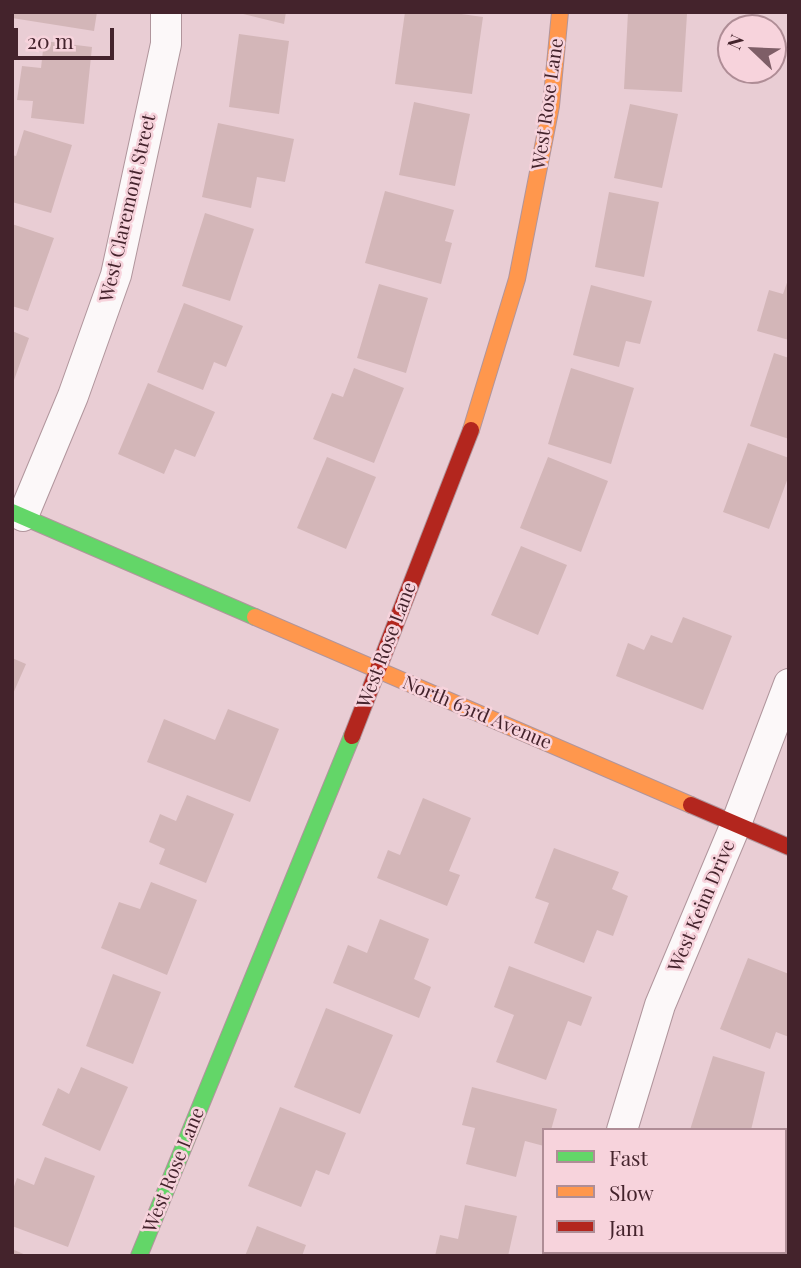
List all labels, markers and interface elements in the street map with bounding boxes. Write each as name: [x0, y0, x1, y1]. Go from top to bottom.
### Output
scale bar: [18, 14, 117, 58]
north arrow: [717, 14, 787, 84]
text: 20 m: [27, 26, 74, 54]
text: N: [720, 30, 749, 53]
street label: West Rose Lane: [527, 37, 569, 171]
street label: West Claremont Street: [95, 112, 161, 304]
street label: West Rose Lane: [353, 579, 421, 711]
street label: North 63rd Avenue: [399, 671, 555, 755]
street label: West Keim Drive: [664, 837, 740, 975]
street label: West Rose Lane: [139, 1104, 209, 1236]
legend: [542, 1128, 787, 1254]
text: Fast: [609, 1143, 648, 1171]
text: Slow: [609, 1178, 654, 1206]
text: Jam: [609, 1213, 645, 1241]

